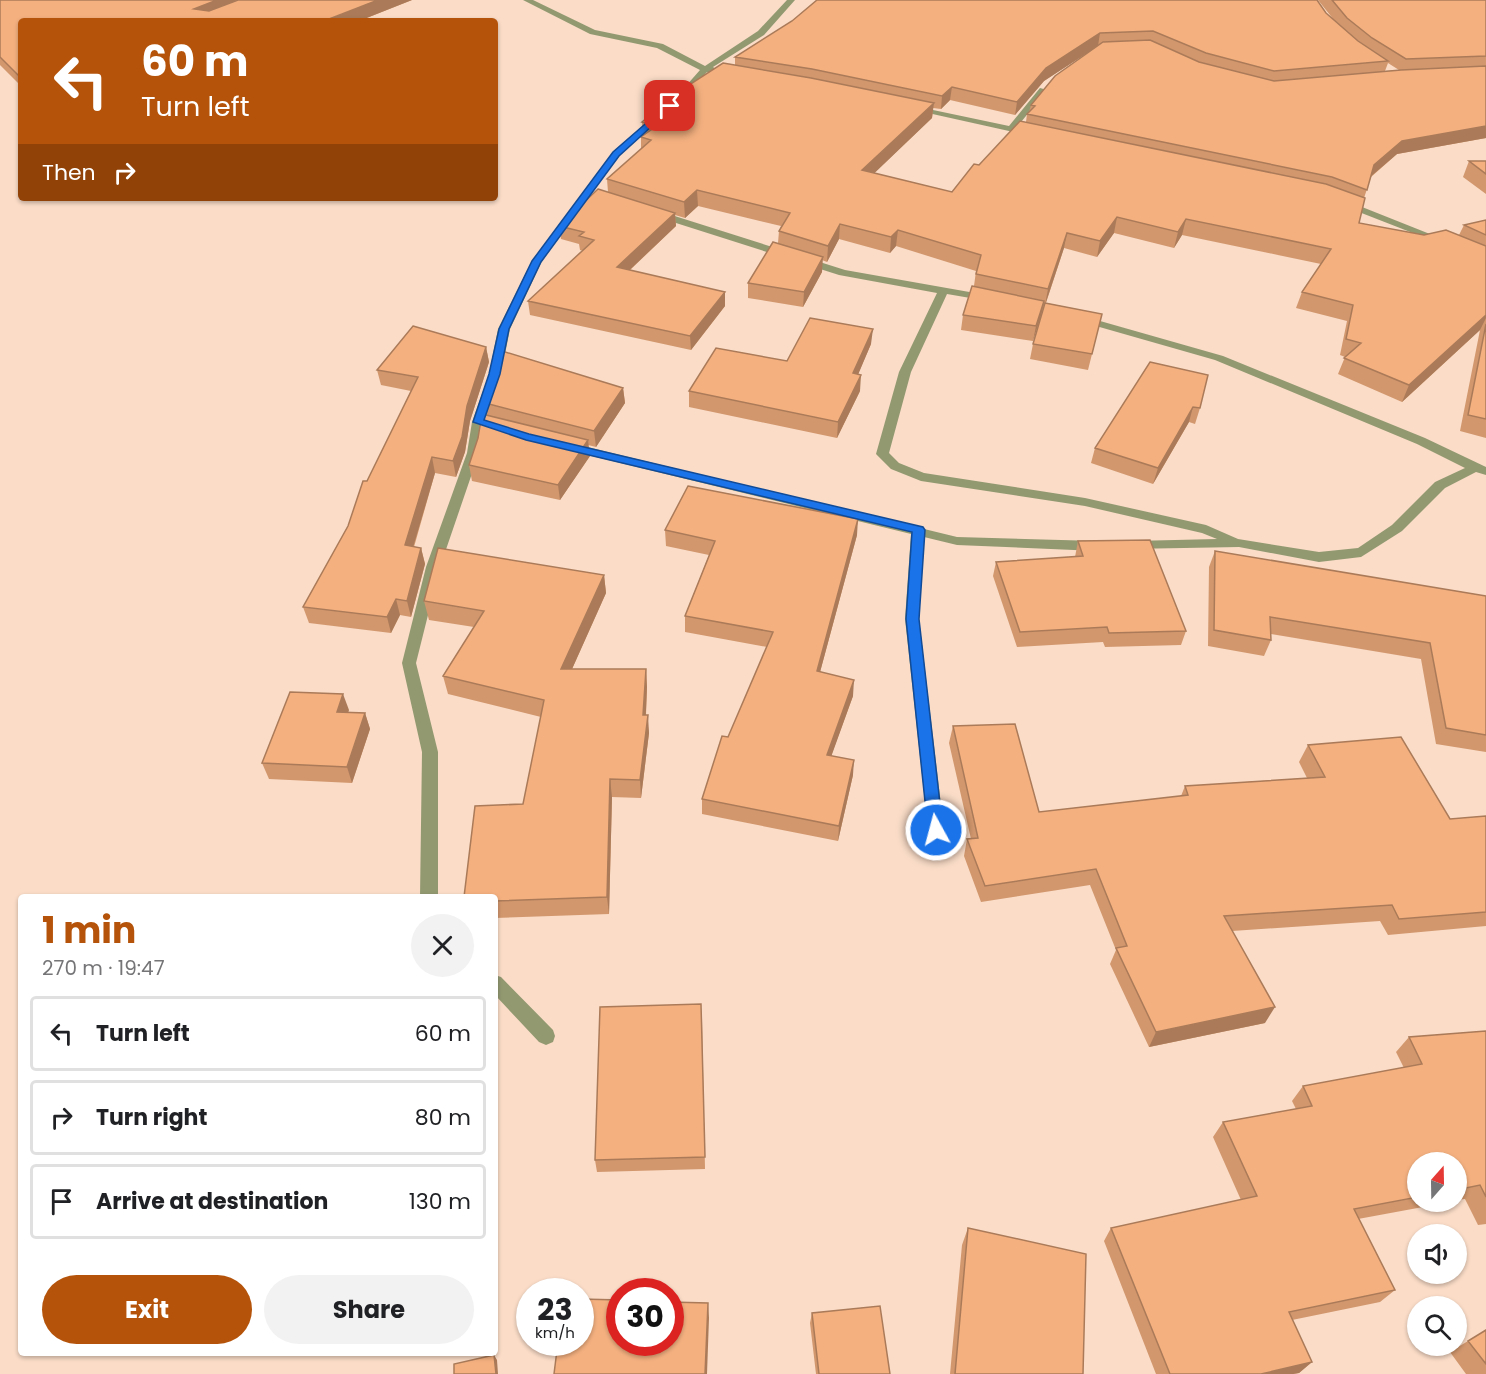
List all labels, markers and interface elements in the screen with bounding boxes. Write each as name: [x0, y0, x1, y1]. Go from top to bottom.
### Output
text: 60 m: [141, 32, 249, 91]
icon: left: [42, 42, 120, 120]
pin: [644, 80, 695, 131]
text: Turn left: [141, 88, 250, 125]
icon: arrive: [653, 89, 686, 122]
icon: right: [108, 156, 141, 189]
text: Then: [42, 157, 96, 188]
position arrow: [904, 798, 968, 862]
text: 1 min: [42, 905, 136, 956]
button: close: [411, 914, 474, 977]
text: 270 m · 19:47: [42, 954, 165, 982]
icon: left: [45, 1017, 78, 1050]
text: Turn left: [96, 1018, 190, 1049]
text: 60 m: [415, 1018, 471, 1049]
icon: right: [45, 1101, 78, 1134]
text: Turn right: [96, 1102, 207, 1133]
text: 80 m: [415, 1102, 471, 1133]
north arrow: [1407, 1152, 1467, 1212]
map controls: [1407, 1152, 1467, 1356]
icon: arrive: [45, 1185, 78, 1218]
text: Arrive at destination: [96, 1186, 328, 1217]
text: 130 m: [409, 1186, 471, 1217]
button: sound: [1407, 1224, 1467, 1284]
button: Exit: [42, 1275, 252, 1344]
button: Share: [264, 1275, 474, 1344]
speed limit sign: 30: [606, 1278, 684, 1356]
text: 23: [537, 1288, 573, 1331]
button: search: [1407, 1296, 1467, 1356]
text: km/h: [535, 1322, 575, 1343]

